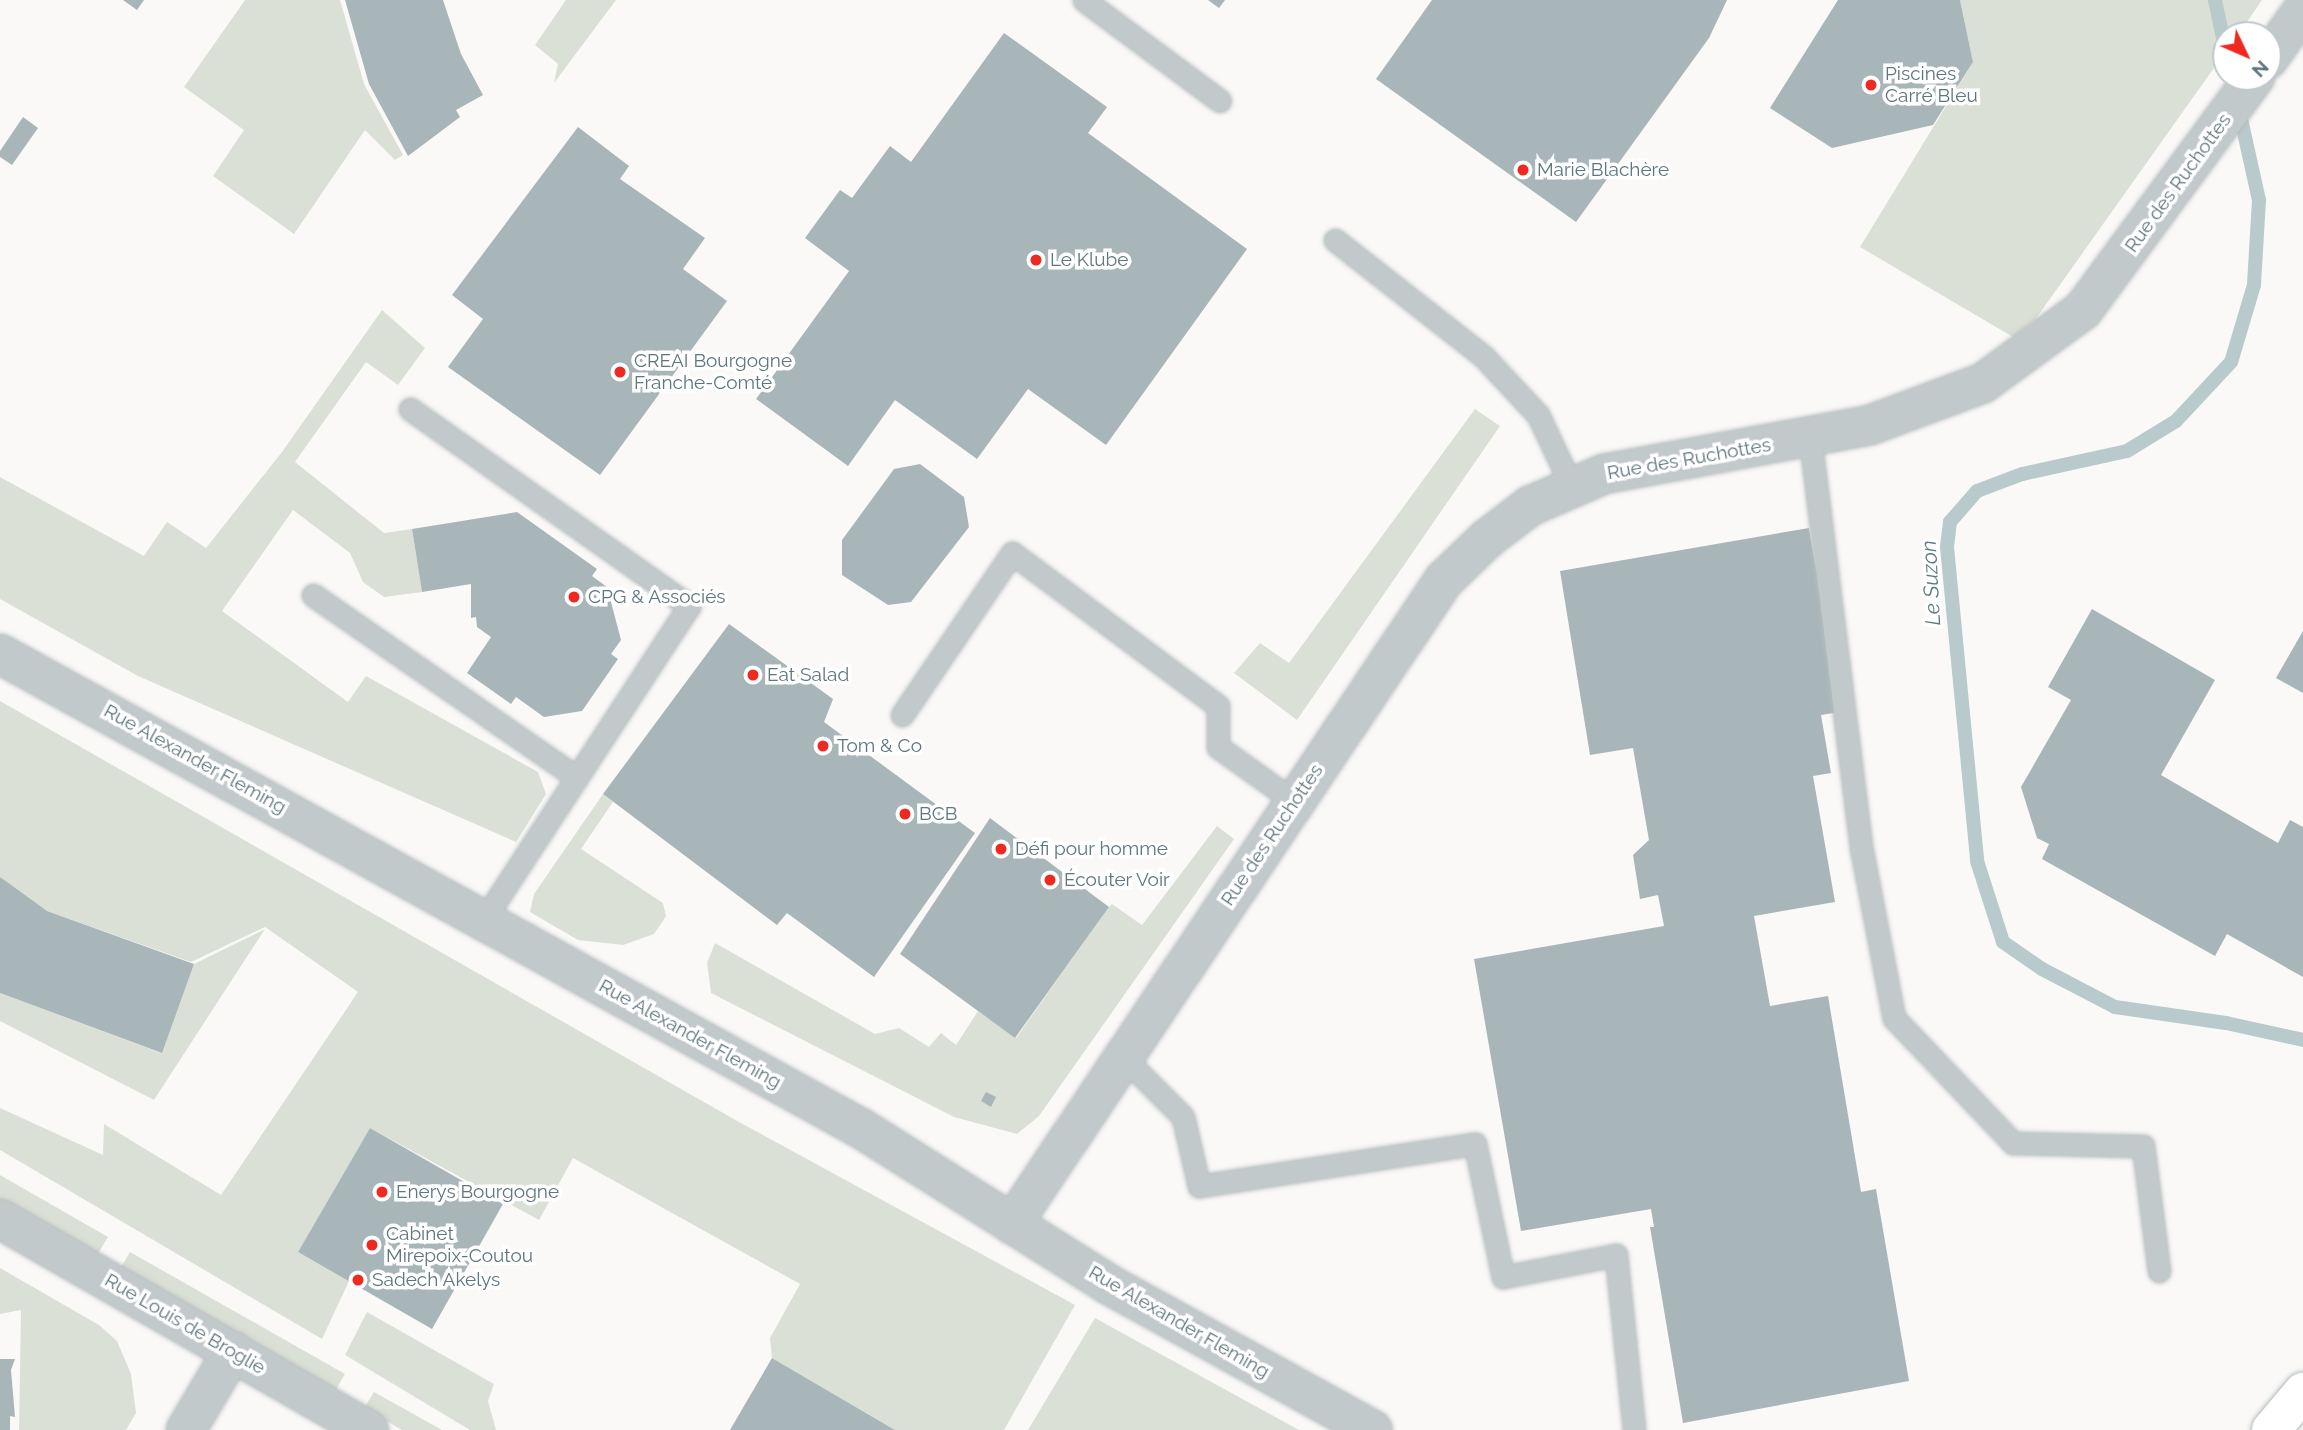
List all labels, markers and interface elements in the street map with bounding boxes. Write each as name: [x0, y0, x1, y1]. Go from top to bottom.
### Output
north arrow: [2212, 21, 2282, 91]
text: N: [2248, 56, 2274, 82]
place label: Piscines Carré Bleu: [1885, 63, 1978, 107]
marker: Piscines Carré Bleu: [1863, 77, 1879, 93]
street label: Rue des Ruchottes: [2120, 109, 2236, 257]
place label: Marie Blachère: [1537, 159, 1669, 181]
marker: Marie Blachère: [1515, 162, 1531, 178]
place label: Le Klube: [1050, 249, 1128, 271]
marker: Le Klube: [1028, 252, 1044, 268]
place label: CREAI Bourgogne Franche-Comté: [634, 350, 792, 394]
marker: CREAI Bourgogne Franche-Comté: [612, 364, 628, 380]
street label: Rue des Ruchottes: [1605, 433, 1773, 485]
water label: Le Suzon: [1916, 540, 1946, 626]
place label: CPG & Associés: [588, 586, 726, 608]
marker: CPG & Associés: [566, 589, 582, 605]
place label: Eat Salad: [767, 664, 849, 686]
marker: Eat Salad: [745, 667, 761, 683]
street label: Rue Alexander Fleming: [100, 699, 290, 819]
place label: Tom & Co: [837, 735, 922, 757]
marker: Tom & Co: [815, 738, 831, 754]
street label: Rue des Ruchottes: [1216, 760, 1328, 910]
place label: BCB: [919, 803, 957, 825]
marker: BCB: [897, 806, 913, 822]
place label: Défi pour homme: [1015, 838, 1168, 860]
marker: Défi pour homme: [993, 841, 1009, 857]
place label: Écouter Voir: [1064, 869, 1171, 891]
marker: Écouter Voir: [1042, 872, 1058, 888]
street label: Rue Alexander Fleming: [595, 974, 785, 1094]
place label: Enerys Bourgogne: [396, 1181, 559, 1203]
marker: Enerys Bourgogne: [374, 1184, 390, 1200]
place label: Cabinet Mirepoix-Coutou: [386, 1223, 533, 1267]
marker: Cabinet Mirepoix-Coutou: [364, 1237, 380, 1253]
street label: Rue Alexander Fleming: [1084, 1261, 1274, 1383]
street label: Rue Louis de Broglie: [101, 1269, 269, 1379]
place label: Sadech Akelys: [372, 1269, 501, 1291]
marker: Sadech Akelys: [350, 1272, 366, 1288]

